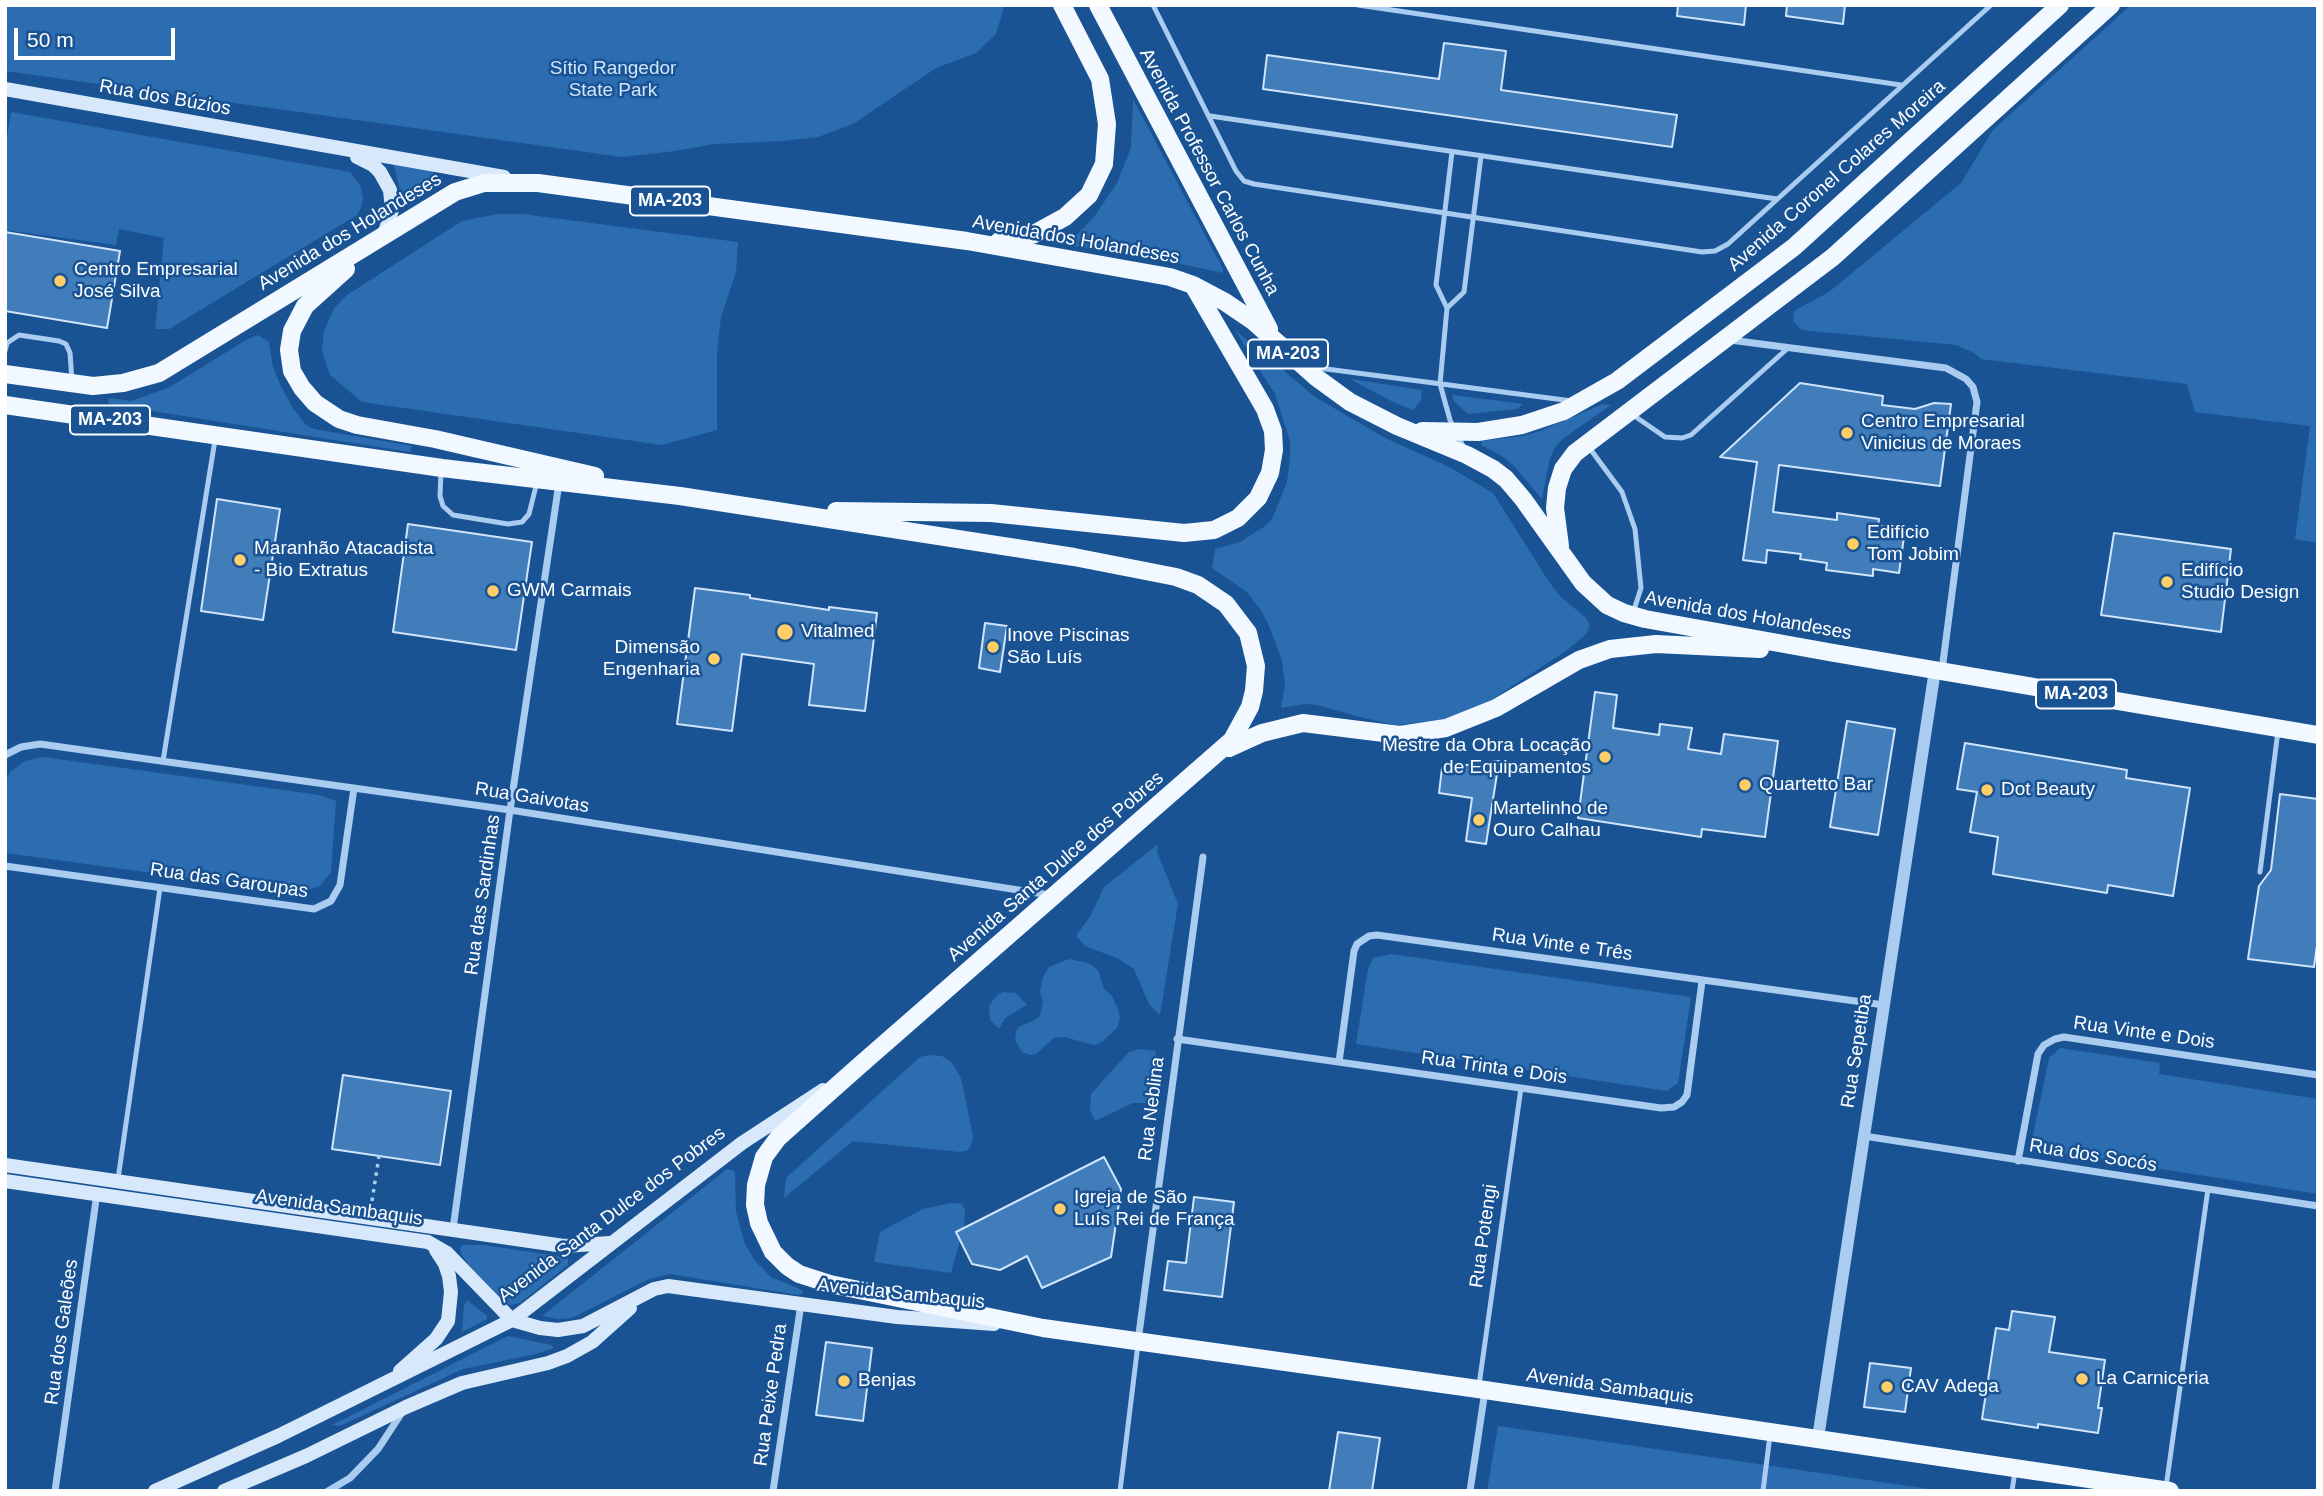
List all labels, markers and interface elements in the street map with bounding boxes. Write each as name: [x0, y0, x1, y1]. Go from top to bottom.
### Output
scale bar: [18, 14, 178, 58]
text: 50 m: [27, 28, 74, 51]
street label: Avenida Professor Carlos Cunha: [1134, 45, 1284, 299]
park label: Sítio Rangedor State Park: [550, 58, 676, 102]
street label: Rua dos Búzios: [97, 75, 233, 121]
street label: Avenida Coronel Colares Moreira: [1724, 75, 1950, 277]
street label: Avenida dos Holandeses: [254, 168, 446, 296]
road number: MA-203: [630, 186, 710, 216]
street label: Avenida dos Holandeses: [971, 211, 1181, 269]
place label: Centro Empresarial José Silva: [74, 259, 238, 303]
marker: Centro Empresarial José Silva: [52, 273, 68, 289]
road number: MA-203: [1248, 340, 1328, 368]
road number: MA-203: [70, 406, 150, 434]
place label: Centro Empresarial Vinicius de Moraes: [1861, 411, 2025, 455]
marker: Centro Empresarial Vinicius de Moraes: [1839, 425, 1855, 441]
place label: Edifício Tom Jobim: [1867, 522, 1959, 566]
marker: Edifício Tom Jobim: [1845, 536, 1861, 552]
place label: Maranhão Atacadista - Bio Extratus: [254, 538, 434, 582]
marker: Maranhão Atacadista - Bio Extratus: [232, 552, 248, 568]
place label: Edifício Studio Design: [2181, 560, 2299, 604]
marker: Edifício Studio Design: [2159, 574, 2175, 590]
place label: GWM Carmais: [507, 580, 632, 602]
marker: GWM Carmais: [485, 583, 501, 599]
street label: Avenida dos Holandeses: [1643, 587, 1853, 645]
place label: Vitalmed: [801, 621, 875, 643]
marker: Vitalmed: [775, 622, 795, 642]
place label: Inove Piscinas São Luís: [1007, 625, 1130, 669]
place label: Dimensão Engenharia: [603, 637, 700, 681]
marker: Inove Piscinas São Luís: [985, 639, 1001, 655]
marker: Dimensão Engenharia: [706, 651, 722, 667]
road number: MA-203: [2036, 680, 2116, 708]
place label: Mestre da Obra Locação de Equipamentos: [1382, 735, 1591, 779]
marker: Mestre da Obra Locação de Equipamentos: [1597, 749, 1613, 765]
street label: Avenida Santa Dulce dos Pobres: [943, 767, 1169, 967]
place label: Quartetto Bar: [1759, 774, 1873, 796]
marker: Quartetto Bar: [1737, 777, 1753, 793]
street label: Rua Gaivotas: [473, 778, 591, 818]
place label: Dot Beauty: [2001, 779, 2095, 801]
marker: Dot Beauty: [1979, 782, 1995, 798]
place label: Martelinho de Ouro Calhau: [1493, 798, 1608, 842]
marker: Martelinho de Ouro Calhau: [1471, 812, 1487, 828]
street label: Rua das Sardinhas: [460, 813, 506, 977]
street label: Rua das Garoupas: [148, 859, 310, 903]
street label: Rua Vinte e Três: [1490, 924, 1634, 966]
street label: Rua Sepetiba: [1837, 992, 1877, 1110]
street label: Rua Vinte e Dois: [2072, 1012, 2216, 1054]
street label: Rua Trinta e Dois: [1420, 1046, 1568, 1090]
street label: Rua Neblina: [1134, 1056, 1170, 1162]
street label: Avenida Santa Dulce dos Pobres: [494, 1122, 730, 1308]
street label: Rua dos Socós: [2028, 1135, 2158, 1177]
street label: Rua Potengi: [1465, 1183, 1503, 1289]
street label: Avenida Sambaquis: [254, 1185, 424, 1231]
place label: Igreja de São Luís Rei de França: [1074, 1187, 1235, 1231]
marker: Igreja de São Luís Rei de França: [1052, 1201, 1068, 1217]
street label: Rua dos Galeões: [40, 1258, 84, 1406]
street label: Avenida Sambaquis: [816, 1274, 986, 1314]
street label: Rua Peixe Pedra: [750, 1322, 792, 1468]
street label: Avenida Sambaquis: [1525, 1364, 1695, 1410]
place label: La Carniceria: [2096, 1368, 2209, 1390]
place label: Benjas: [858, 1370, 916, 1392]
marker: La Carniceria: [2074, 1371, 2090, 1387]
marker: Benjas: [836, 1373, 852, 1389]
place label: CAV Adega: [1901, 1376, 1999, 1398]
marker: CAV Adega: [1879, 1379, 1895, 1395]

